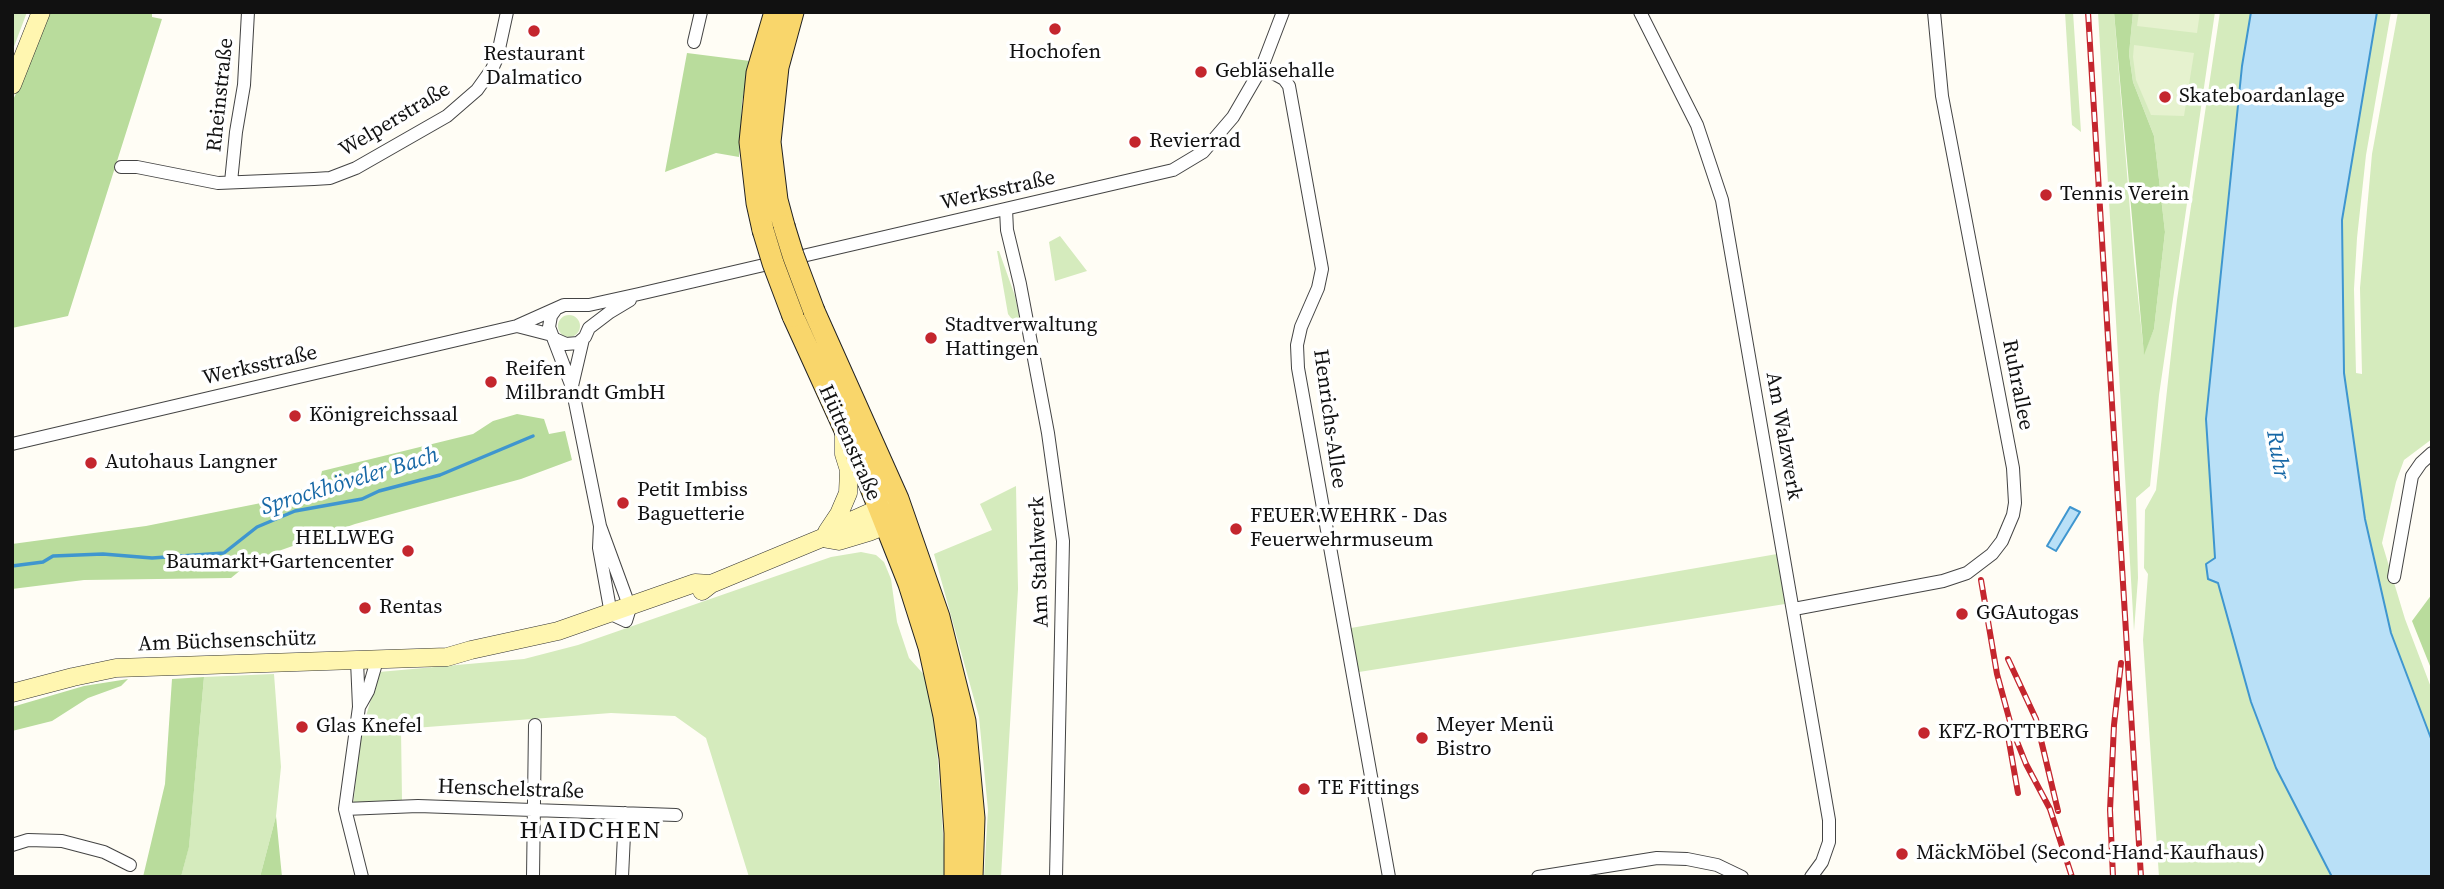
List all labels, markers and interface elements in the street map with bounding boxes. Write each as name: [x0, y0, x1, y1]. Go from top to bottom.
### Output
marker: Hochofen: [1047, 21, 1063, 37]
marker: Restaurant Dalmatico: [526, 23, 542, 39]
street label: Rheinstraße: [202, 37, 240, 153]
place label: Hochofen: [1009, 40, 1101, 66]
place label: Restaurant Dalmatico: [483, 42, 585, 92]
place label: Gebläsehalle: [1215, 59, 1335, 85]
marker: Gebläsehalle: [1193, 64, 1209, 80]
street label: Welperstraße: [335, 77, 455, 163]
place label: Skateboardanlage: [2179, 84, 2345, 110]
marker: Skateboardanlage: [2157, 89, 2173, 105]
place label: Revierrad: [1149, 129, 1241, 155]
marker: Revierrad: [1127, 134, 1143, 150]
street label: Werksstraße: [938, 166, 1058, 216]
place label: Tennis Verein: [2060, 182, 2189, 208]
marker: Tennis Verein: [2038, 187, 2054, 203]
place label: Stadtverwaltung Hattingen: [945, 313, 1097, 363]
marker: Stadtverwaltung Hattingen: [923, 330, 939, 346]
street label: Ruhrallee: [1996, 338, 2038, 432]
street label: Werksstraße: [200, 341, 320, 391]
street label: Henrichs-Allee: [1307, 348, 1351, 490]
place label: Reifen Milbrandt GmbH: [505, 357, 666, 407]
street label: Am Walzwerk: [1759, 370, 1807, 502]
marker: Reifen Milbrandt GmbH: [483, 374, 499, 390]
street label: Hüttenstraße: [812, 381, 886, 505]
place label: Königreichssaal: [309, 403, 458, 429]
marker: Königreichssaal: [287, 408, 303, 424]
water label: Ruhr: [2259, 428, 2295, 482]
water label: Sprockhöveler Bach: [258, 442, 442, 522]
place label: Autohaus Langner: [105, 450, 277, 476]
marker: Autohaus Langner: [83, 455, 99, 471]
place label: Petit Imbiss Baguetterie: [637, 478, 748, 528]
marker: Petit Imbiss Baguetterie: [615, 495, 631, 511]
street label: Am Stahlwerk: [1025, 496, 1055, 628]
place label: FEUER.WEHRK - Das Feuerwehrmuseum: [1250, 504, 1447, 554]
marker: FEUER.WEHRK - Das Feuerwehrmuseum: [1228, 521, 1244, 537]
place label: HELLWEG Baumarkt+Gartencenter: [166, 526, 394, 576]
marker: HELLWEG Baumarkt+Gartencenter: [400, 543, 416, 559]
place label: Rentas: [379, 595, 442, 621]
marker: Rentas: [357, 600, 373, 616]
place label: GGAutogas: [1976, 601, 2079, 627]
marker: GGAutogas: [1954, 606, 1970, 622]
street label: Am Büchsenschütz: [138, 626, 316, 658]
place label: Meyer Menü Bistro: [1436, 713, 1554, 763]
place label: Glas Knefel: [316, 714, 422, 740]
marker: Glas Knefel: [294, 719, 310, 735]
place label: KFZ-ROTTBERG: [1938, 720, 2089, 746]
marker: KFZ-ROTTBERG: [1916, 725, 1932, 741]
marker: Meyer Menü Bistro: [1414, 730, 1430, 746]
street label: Henschelstraße: [437, 775, 585, 805]
place label: TE Fittings: [1318, 776, 1419, 802]
marker: TE Fittings: [1296, 781, 1312, 797]
district label: HAIDCHEN: [521, 818, 661, 846]
place label: MäckMöbel (Second-Hand-Kaufhaus): [1916, 841, 2265, 867]
marker: MäckMöbel (Second-Hand-Kaufhaus): [1894, 846, 1910, 862]

